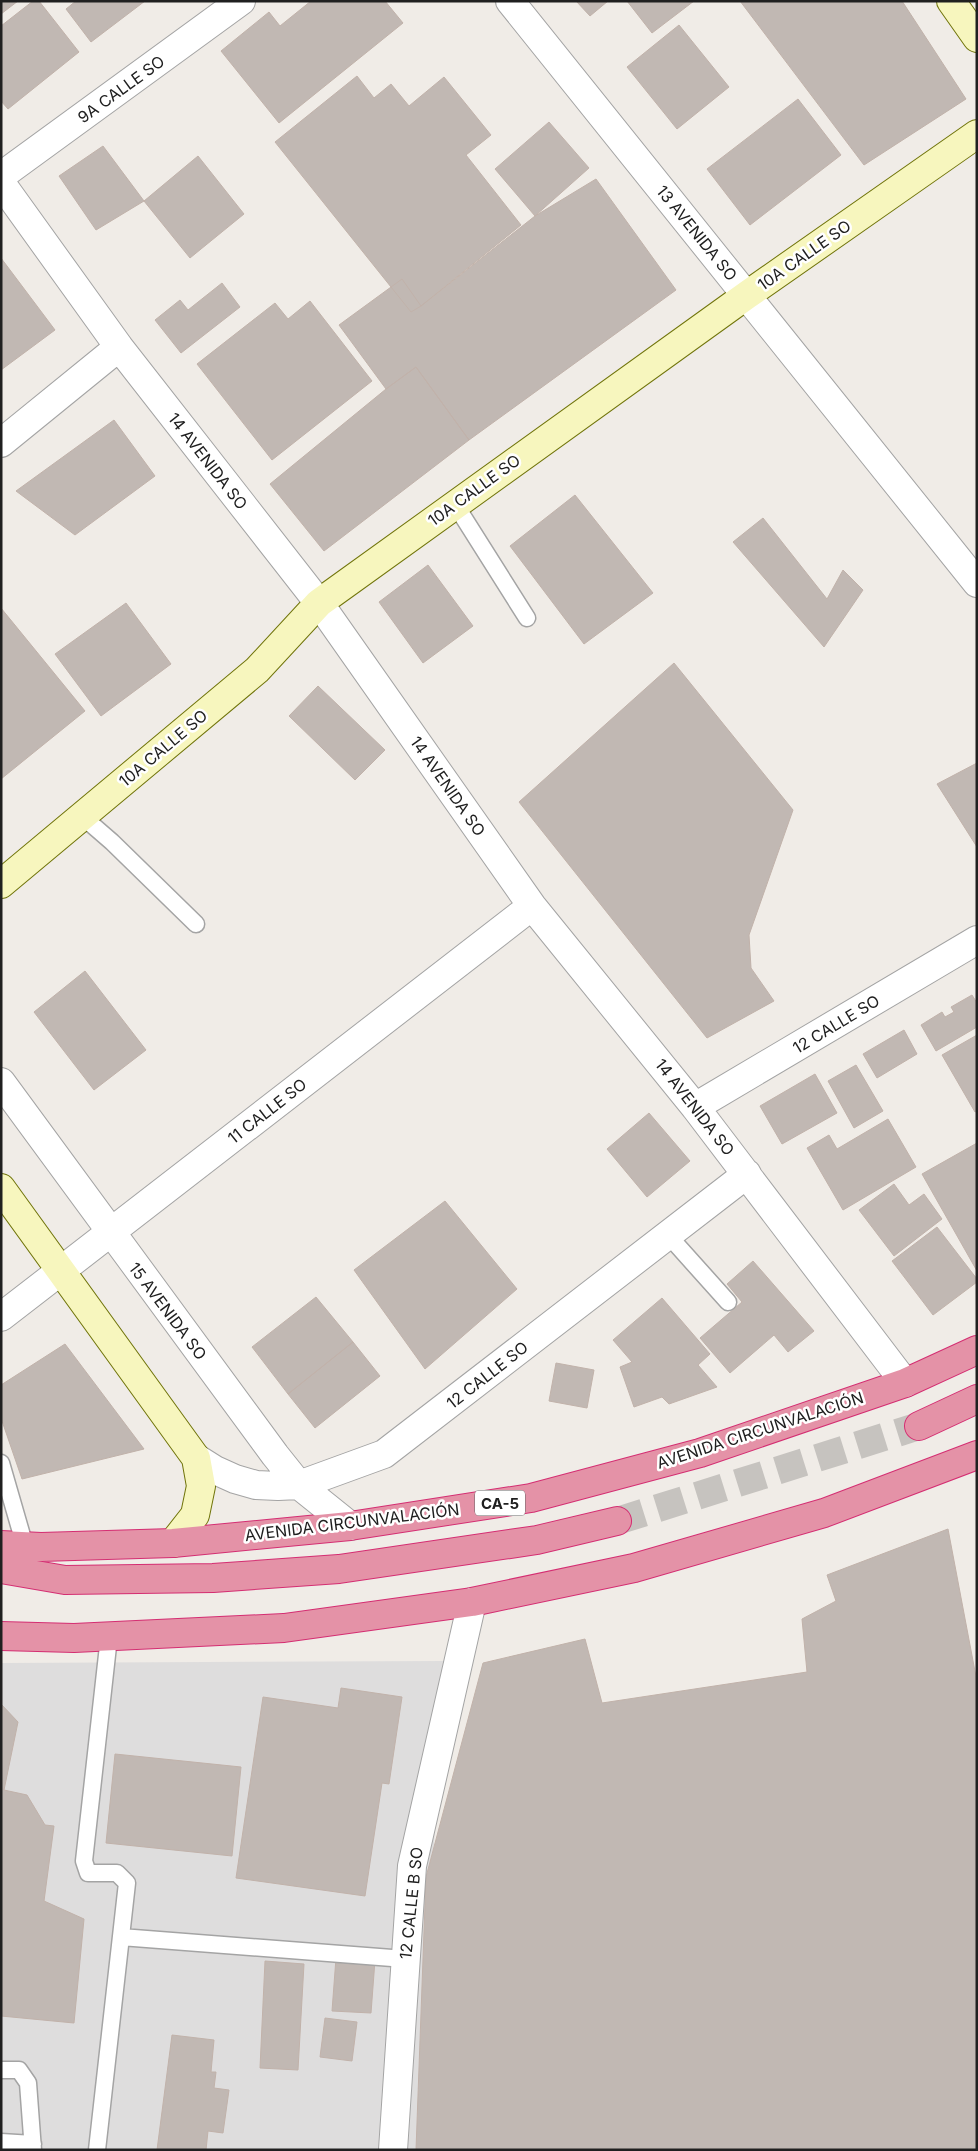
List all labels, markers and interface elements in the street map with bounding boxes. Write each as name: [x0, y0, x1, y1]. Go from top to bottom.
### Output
street label: 9A CALLE SO: [74, 51, 168, 127]
street label: 13 AVENIDA SO: [652, 181, 742, 285]
street label: 10A CALLE SO: [754, 215, 854, 295]
street label: 14 AVENIDA SO: [164, 409, 252, 513]
street label: 10A CALLE SO: [424, 450, 524, 530]
street label: 10A CALLE SO: [115, 705, 211, 791]
street label: 14 AVENIDA SO: [406, 732, 490, 840]
street label: 12 CALLE SO: [789, 990, 883, 1058]
street label: 14 AVENIDA SO: [651, 1055, 739, 1159]
street label: 11 CALLE SO: [224, 1074, 310, 1148]
street label: 15 AVENIDA SO: [125, 1258, 211, 1364]
street label: 12 CALLE SO: [442, 1337, 532, 1413]
street label: AVENIDA CIRCUNVALACIÓN: [654, 1387, 866, 1473]
road number: CA-5: [475, 1490, 525, 1516]
street label: AVENIDA CIRCUNVALACIÓN: [243, 1499, 461, 1545]
street label: 12 CALLE B SO: [395, 1846, 427, 1960]

